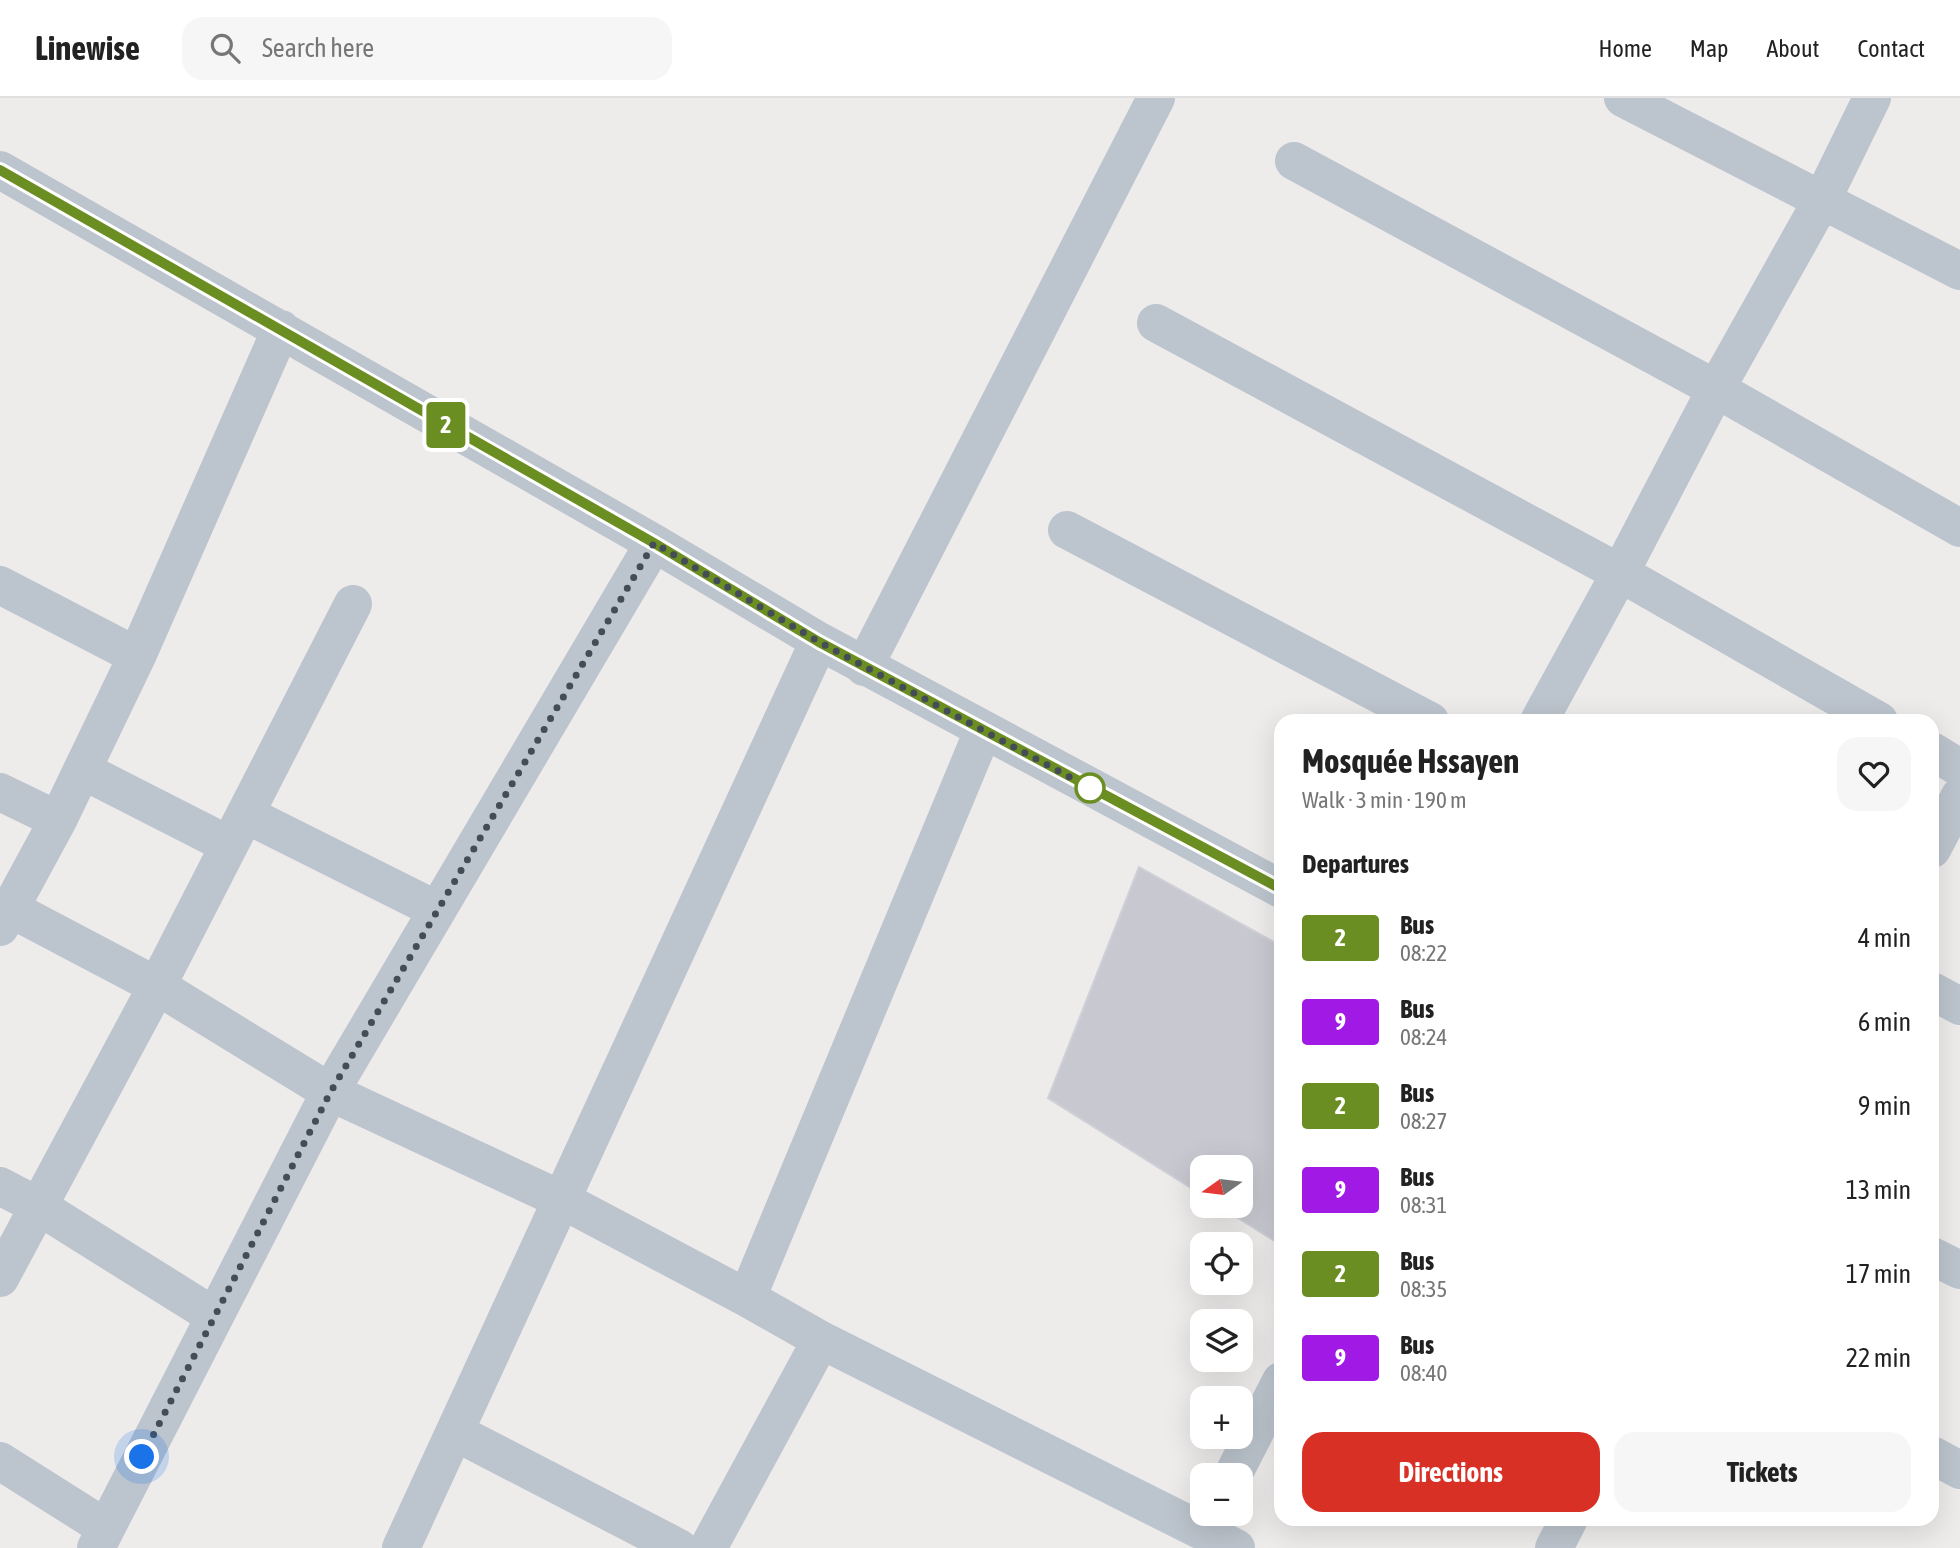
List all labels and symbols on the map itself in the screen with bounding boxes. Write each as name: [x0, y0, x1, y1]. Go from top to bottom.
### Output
line badge: 2: [423, 402, 469, 448]
unlabelled marker: [1075, 773, 1105, 803]
north arrow: [1190, 1155, 1253, 1218]
your location: [124, 1439, 159, 1474]

